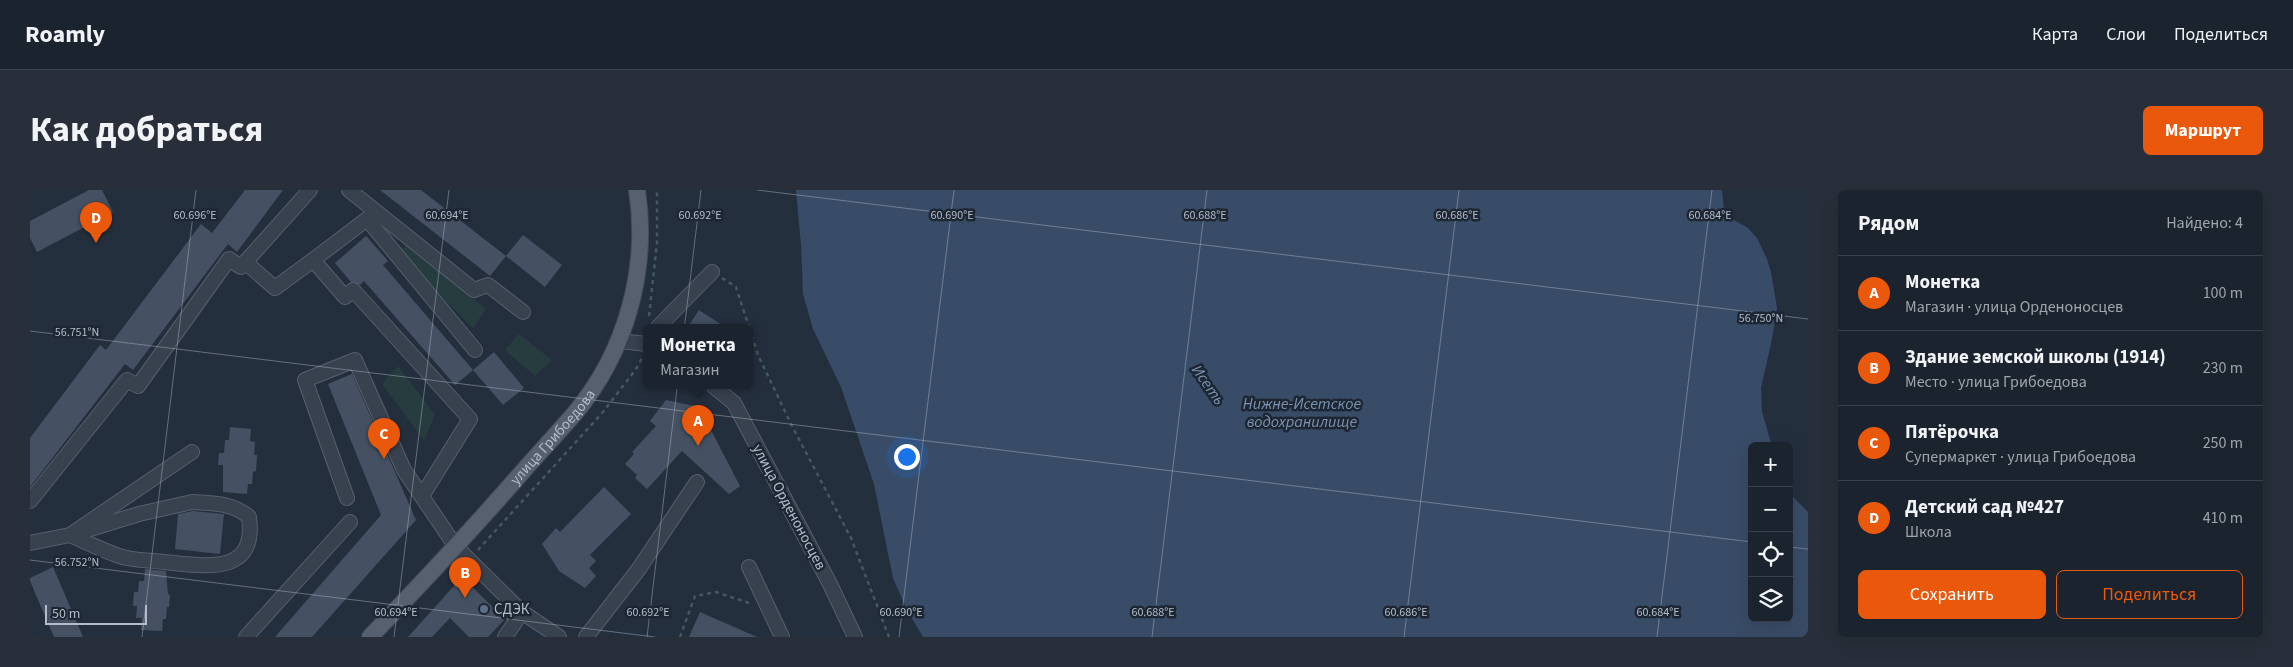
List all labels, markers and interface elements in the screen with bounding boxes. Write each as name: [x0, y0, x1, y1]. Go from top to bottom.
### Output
text: Roamly: [25, 17, 105, 52]
text: Карта: [2032, 22, 2078, 47]
text: Слои: [2106, 22, 2146, 47]
text: Поделиться: [2174, 22, 2268, 47]
text: Как добраться: [30, 105, 263, 155]
button: Маршрут: [2143, 106, 2263, 155]
pin: D: [80, 202, 112, 243]
text: 60.696°E: [173, 207, 217, 224]
text: 60.694°E: [425, 207, 469, 224]
text: 60.692°E: [678, 207, 722, 224]
text: 60.690°E: [930, 207, 974, 224]
text: 60.688°E: [1183, 207, 1227, 224]
text: 60.686°E: [1435, 207, 1479, 224]
text: 60.684°E: [1688, 207, 1732, 224]
text: Рядом: [1858, 208, 1919, 238]
text: Найдено: 4: [2166, 212, 2243, 234]
text: Монетка: [1905, 269, 1980, 296]
text: A: [1869, 282, 1879, 304]
text: 100 m: [2203, 282, 2243, 304]
text: Магазин · улица Орденоносцев: [1905, 296, 2123, 318]
text: 56.750°N: [1739, 310, 1783, 327]
text: 56.751°N: [55, 324, 99, 341]
popup: [643, 324, 753, 389]
text: Монетка: [660, 332, 736, 359]
text: Здание земской школы (1914): [1905, 344, 2166, 371]
text: B: [1869, 357, 1879, 379]
text: 230 m: [2203, 357, 2243, 379]
text: Магазин: [660, 359, 719, 381]
water label: Исеть: [1186, 360, 1230, 410]
text: Место · улица Грибоедова: [1905, 371, 2087, 393]
street label: улица Грибоедова: [505, 385, 600, 489]
water label: Нижне-Исетское водохранилище: [1243, 393, 1361, 433]
pin: A: [682, 405, 714, 446]
pin: C: [368, 418, 400, 459]
text: Пятёрочка: [1905, 419, 1999, 446]
text: C: [1869, 432, 1879, 454]
text: 250 m: [2203, 432, 2243, 454]
street label: улица Орденоносцев: [747, 441, 831, 574]
map controls: [1748, 442, 1793, 622]
button: +: [1748, 442, 1793, 487]
your location: [894, 444, 920, 470]
text: Супермаркет · улица Грибоедова: [1905, 446, 2136, 468]
button: −: [1748, 487, 1793, 532]
text: Детский сад №427: [1905, 494, 2064, 521]
text: D: [1869, 507, 1879, 529]
text: 410 m: [2203, 507, 2243, 529]
text: Школа: [1905, 521, 1952, 543]
button: locate: [1748, 532, 1793, 577]
text: 56.752°N: [55, 554, 99, 571]
pin: B: [449, 557, 481, 598]
button: Сохранить: [1858, 570, 2046, 619]
button: Поделиться: [2056, 570, 2243, 619]
button: layers: [1748, 577, 1793, 622]
place label: СДЭК: [494, 599, 530, 620]
scale bar: [45, 602, 148, 625]
marker: СДЭК: [478, 603, 490, 615]
text: 50 m: [52, 604, 80, 624]
text: 60.694°E: [374, 604, 418, 621]
text: 60.692°E: [626, 604, 670, 621]
text: 60.690°E: [879, 604, 923, 621]
text: 60.688°E: [1131, 604, 1175, 621]
text: 60.686°E: [1384, 604, 1428, 621]
text: 60.684°E: [1636, 604, 1680, 621]

